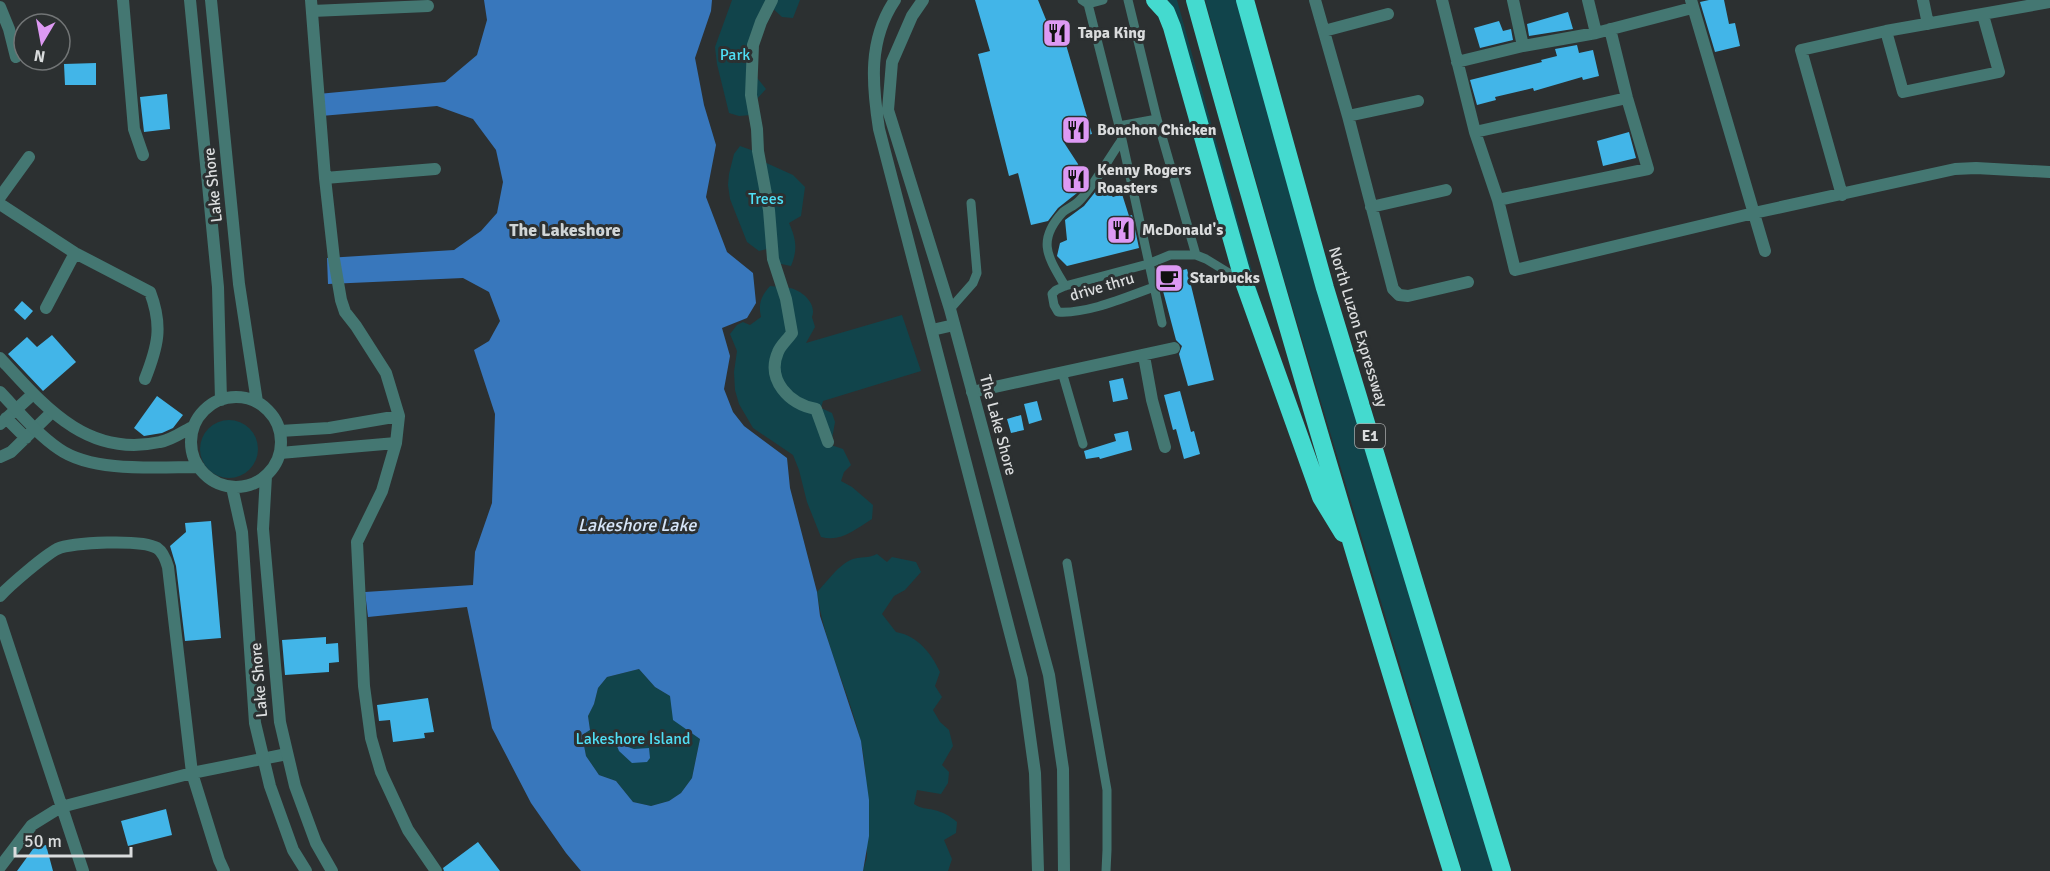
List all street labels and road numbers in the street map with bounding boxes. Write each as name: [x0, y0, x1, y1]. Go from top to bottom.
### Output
street label: Lake Shore: [199, 147, 227, 223]
street label: North Luzon Expressway: [1324, 244, 1392, 410]
street label: drive thru: [1067, 268, 1137, 306]
street label: The Lake Shore: [975, 373, 1021, 477]
road number: E1: [1355, 424, 1385, 448]
street label: Lake Shore: [246, 642, 272, 718]

